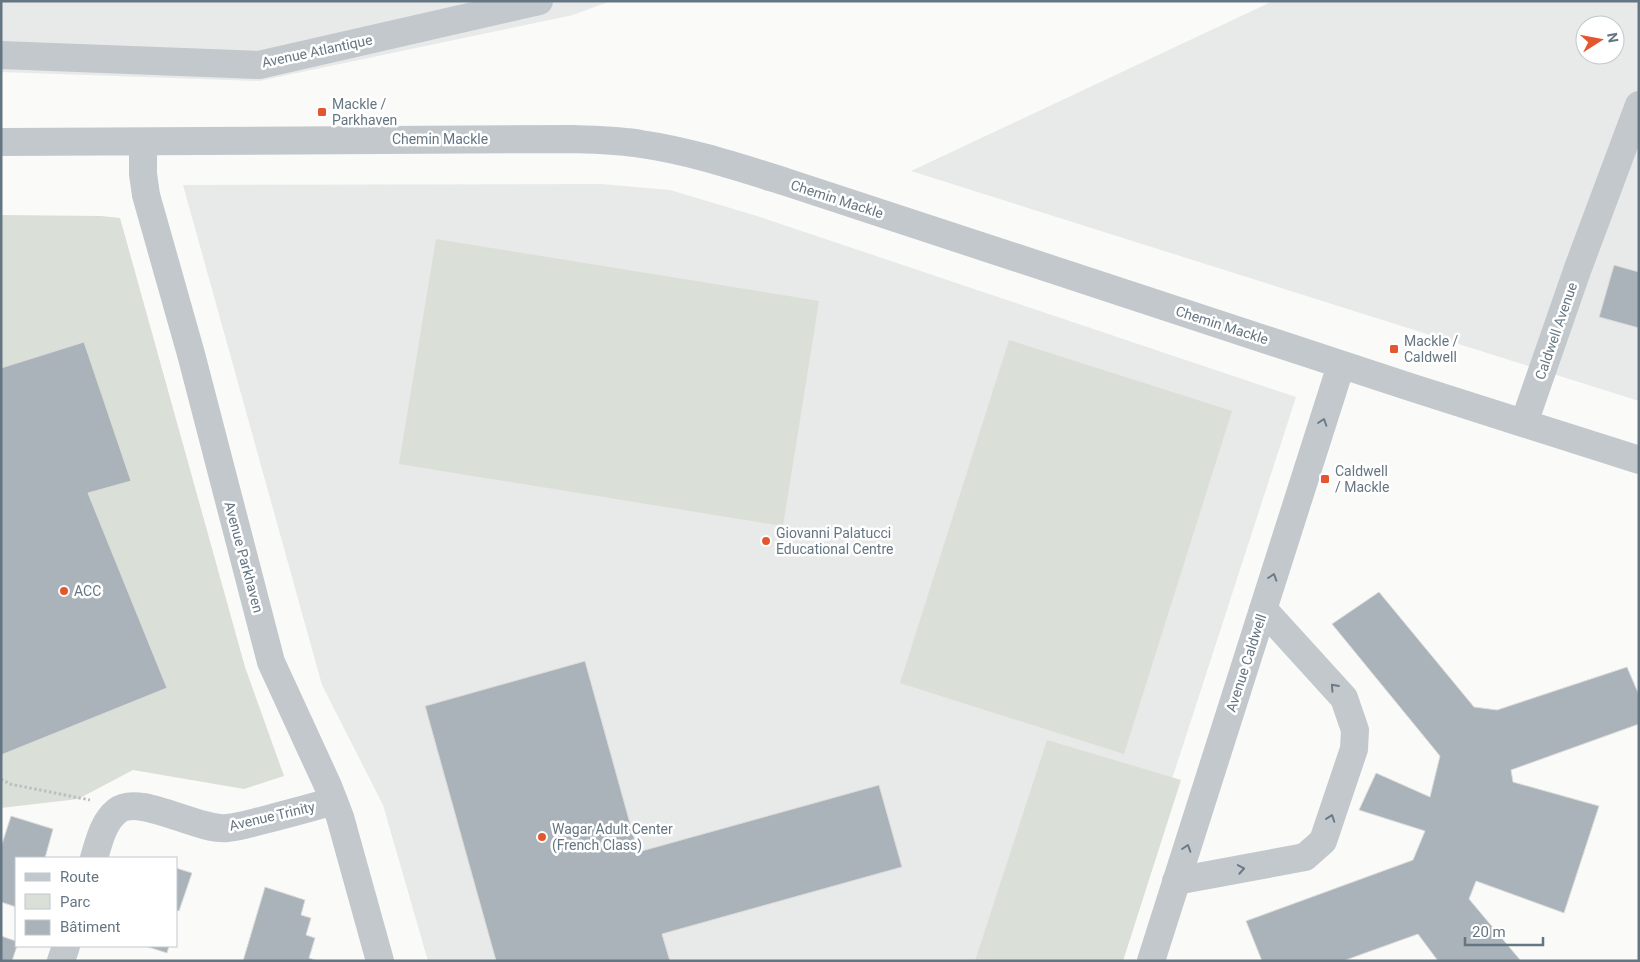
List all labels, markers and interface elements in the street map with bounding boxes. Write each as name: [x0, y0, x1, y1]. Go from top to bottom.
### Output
north arrow: [1575, 15, 1625, 65]
street label: Avenue Atlantique: [260, 31, 374, 71]
text: N: [1604, 31, 1622, 44]
place label: Mackle / Parkhaven: [332, 96, 397, 128]
marker: Mackle / Parkhaven: [316, 106, 328, 118]
street label: Chemin Mackle: [392, 131, 488, 147]
street label: Chemin Mackle: [789, 177, 885, 221]
street label: Caldwell Avenue: [1532, 280, 1580, 382]
street label: Chemin Mackle: [1174, 303, 1270, 347]
place label: Mackle / Caldwell: [1404, 333, 1459, 365]
marker: Mackle / Caldwell: [1388, 343, 1400, 355]
one-way arrow: [1317, 418, 1327, 426]
place label: Caldwell / Mackle: [1335, 463, 1389, 495]
marker: Caldwell / Mackle: [1319, 473, 1331, 485]
street label: Avenue Parkhaven: [221, 500, 267, 614]
place label: Giovanni Palatucci Educational Centre: [776, 525, 893, 557]
marker: Giovanni Palatucci Educational Centre: [760, 535, 772, 547]
one-way arrow: [1268, 573, 1278, 581]
place label: ACC: [74, 583, 101, 599]
marker: ACC: [58, 585, 70, 597]
street label: Avenue Caldwell: [1223, 612, 1269, 714]
one-way arrow: [1331, 683, 1340, 692]
street label: Avenue Trinity: [228, 798, 317, 834]
one-way arrow: [1325, 814, 1335, 823]
place label: Wagar Adult Center (French Class): [552, 821, 673, 854]
marker: Wagar Adult Center (French Class): [536, 831, 548, 843]
one-way arrow: [1181, 844, 1191, 853]
legend: [15, 857, 178, 947]
one-way arrow: [1237, 864, 1246, 874]
text: Route: [60, 868, 99, 886]
text: Parc: [60, 893, 90, 911]
scale bar: [1465, 914, 1542, 946]
text: Bâtiment: [60, 918, 120, 936]
text: 20 m: [1472, 923, 1506, 941]

